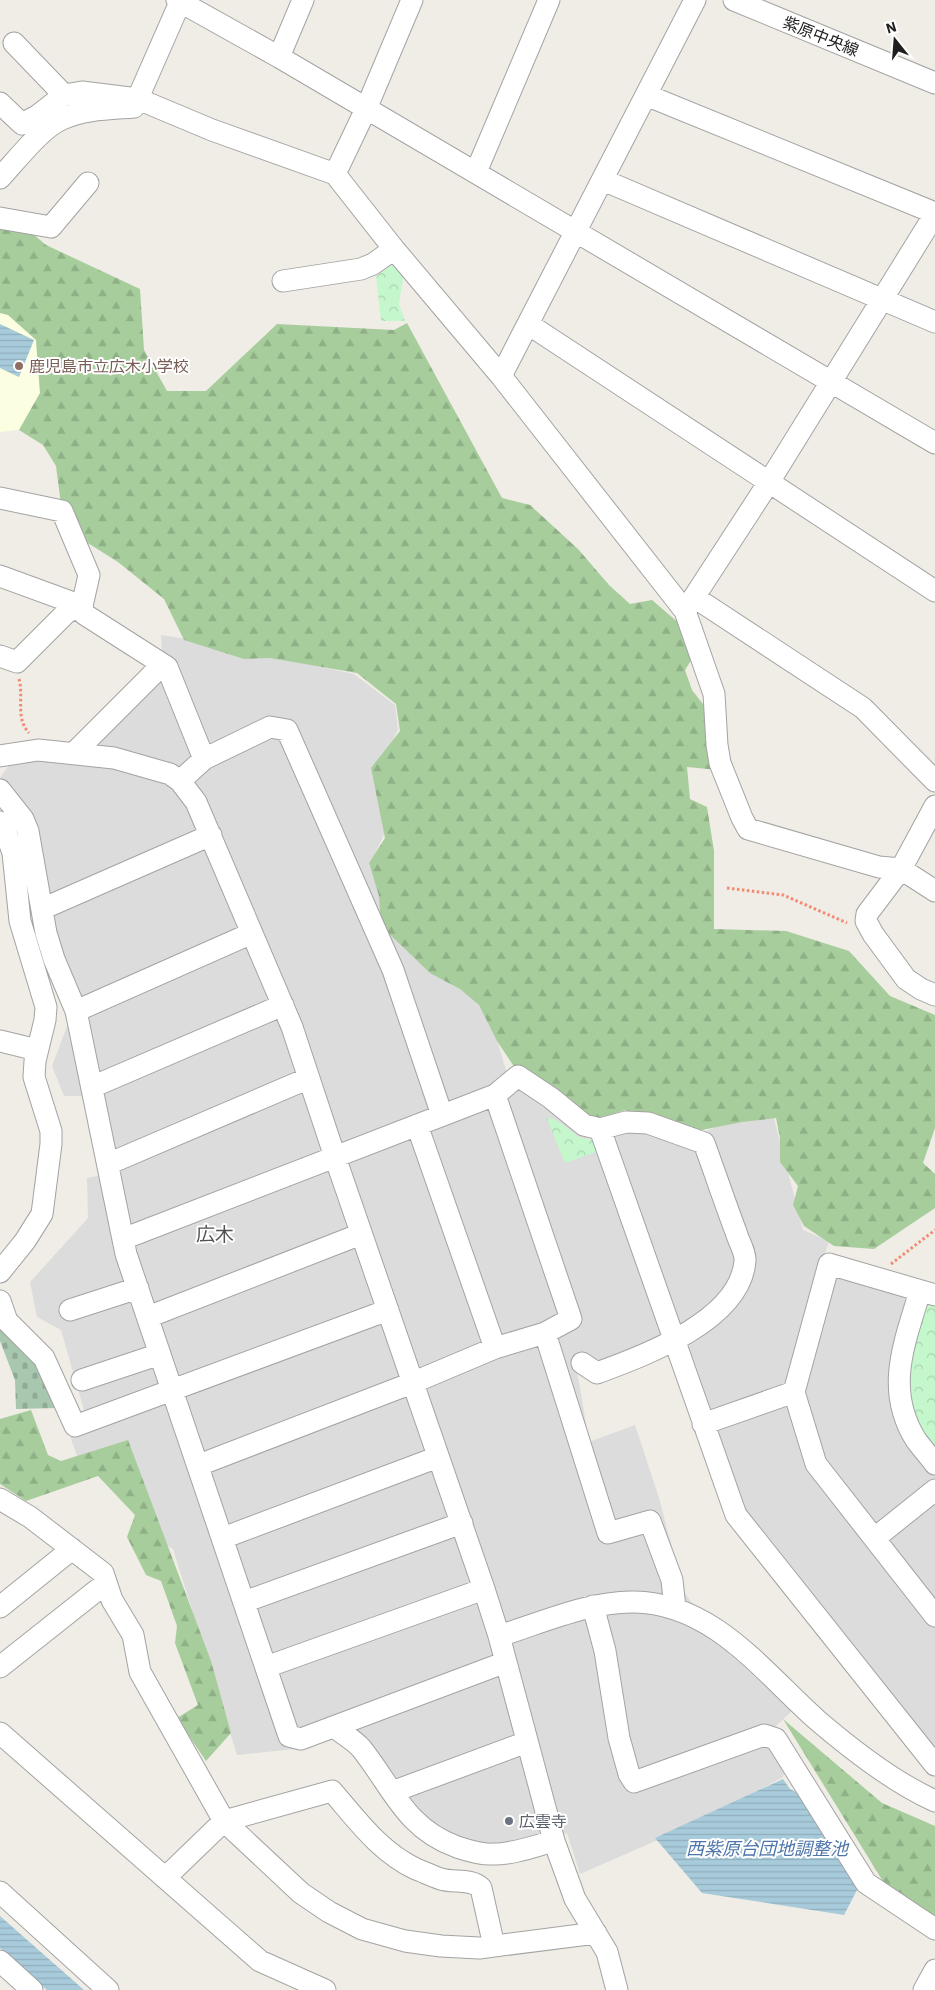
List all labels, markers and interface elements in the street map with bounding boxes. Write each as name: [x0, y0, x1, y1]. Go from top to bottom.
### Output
street label: 紫原中央線: [780, 12, 862, 60]
north arrow: [870, 15, 920, 65]
text: N: [884, 17, 899, 38]
place label: 鹿児島市立広木小学校: [29, 356, 189, 376]
marker: 鹿児島市立広木小学校: [13, 360, 25, 372]
district label: 広木: [196, 1222, 234, 1246]
place label: 広雲寺: [519, 1811, 567, 1831]
marker: 広雲寺: [503, 1815, 515, 1827]
water label: 西紫原台団地調整池: [686, 1837, 850, 1860]

